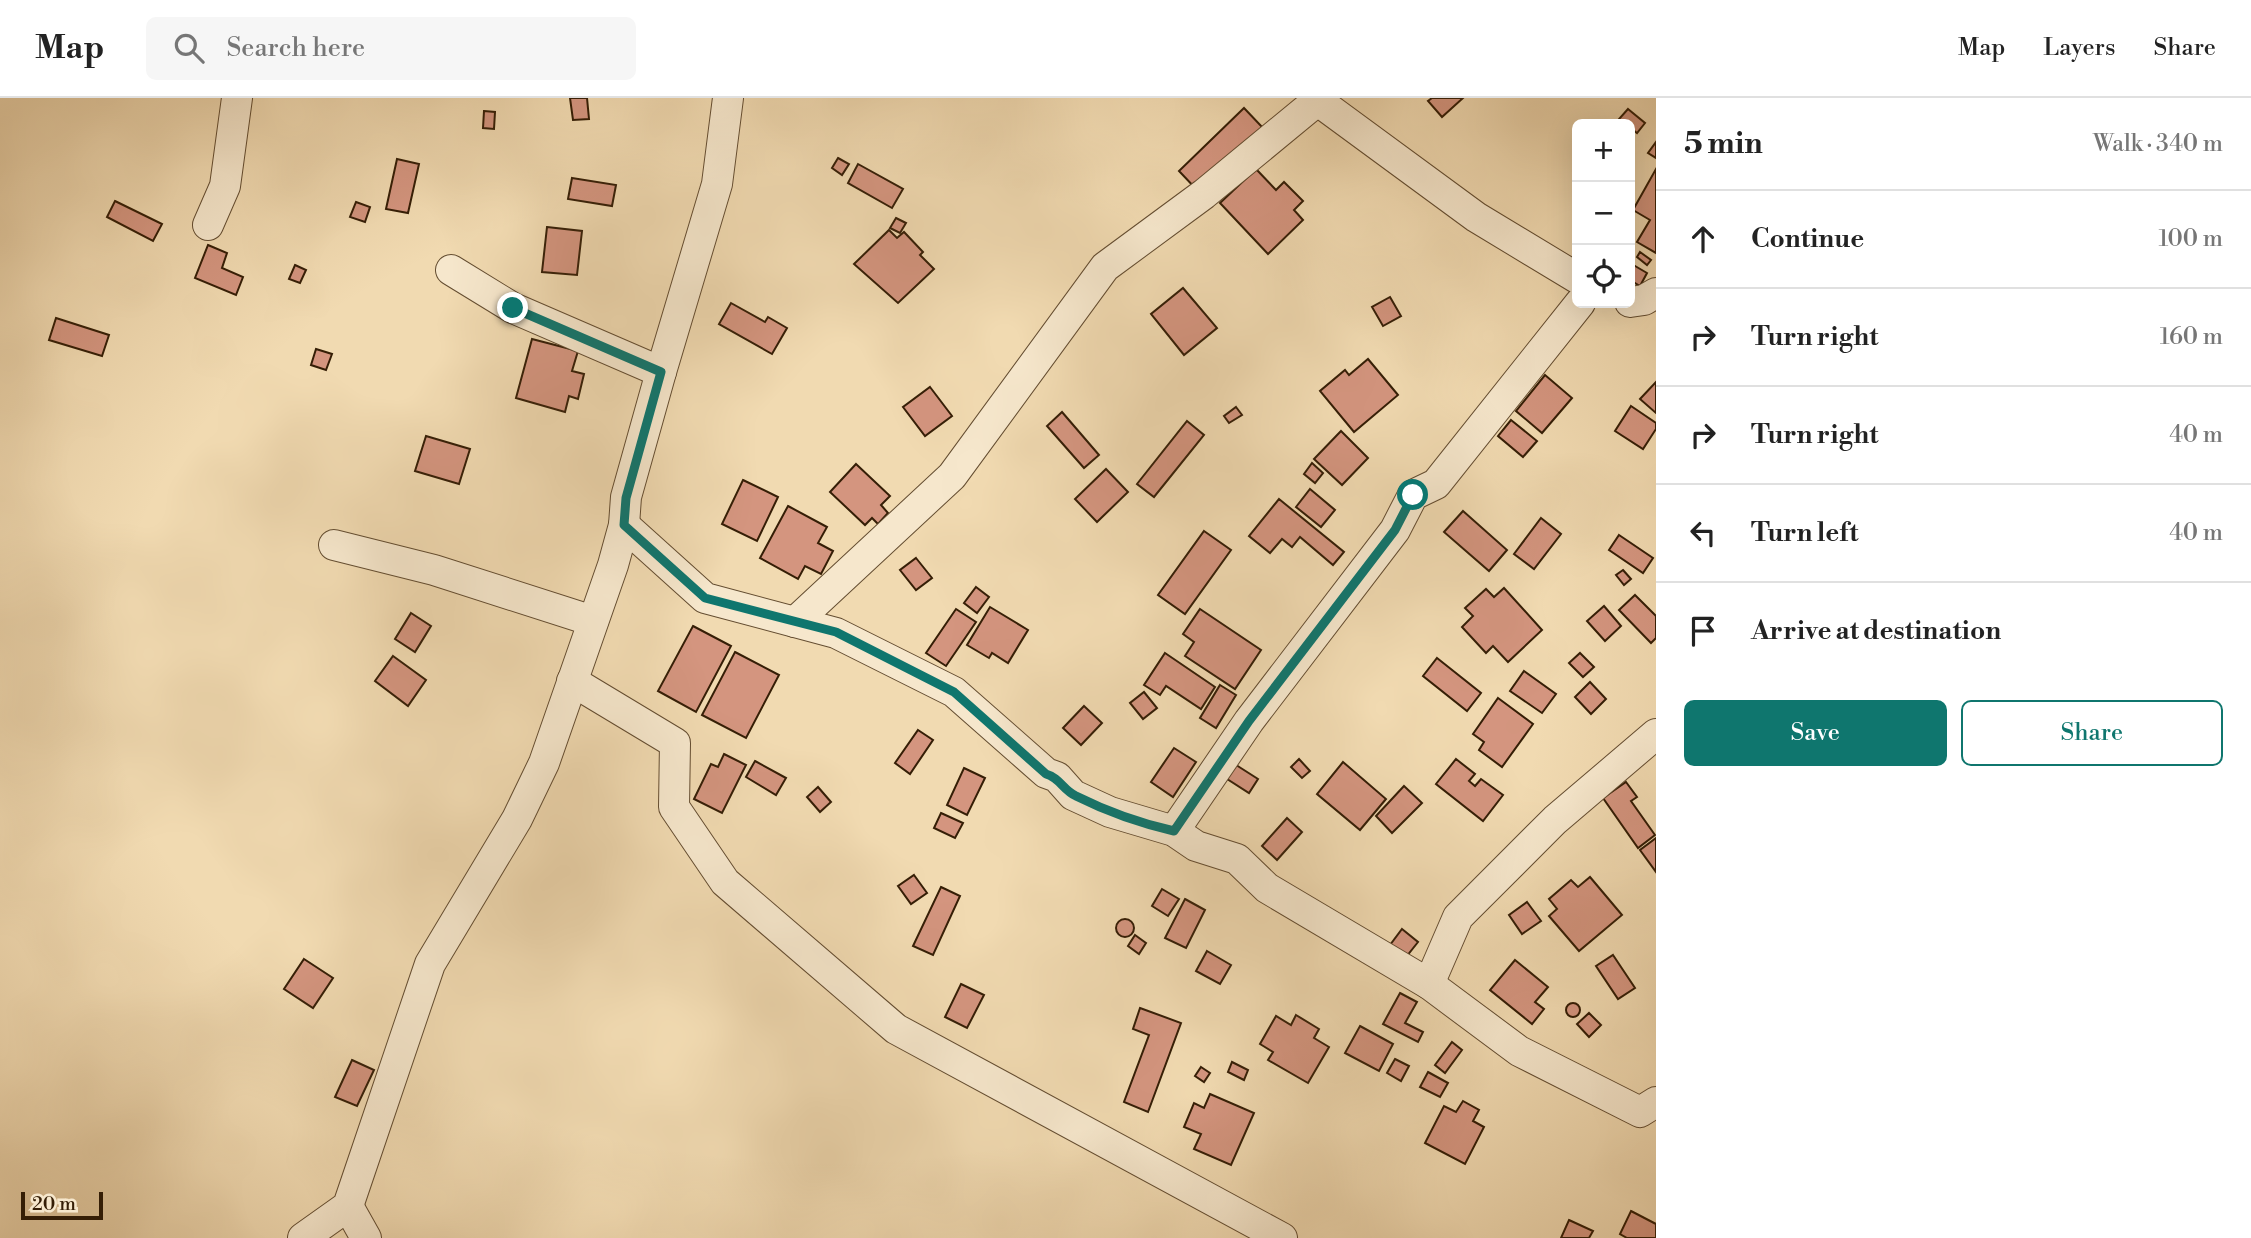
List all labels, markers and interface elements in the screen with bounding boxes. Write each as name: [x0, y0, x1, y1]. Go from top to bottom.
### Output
search box: [146, 17, 636, 80]
text: Map: [35, 28, 104, 69]
icon: search: [170, 29, 208, 67]
text: Search here: [226, 32, 365, 64]
text: Map: [1958, 33, 2005, 63]
text: Layers: [2043, 33, 2115, 63]
text: Share: [2153, 33, 2216, 63]
map controls: [1572, 119, 1635, 308]
button: +: [1572, 119, 1635, 182]
text: 5 min: [1684, 125, 1763, 163]
text: Walk · 340 m: [2093, 130, 2223, 158]
button: −: [1572, 182, 1635, 245]
icon: ahead: [1684, 220, 1722, 258]
text: Continue: [1751, 223, 1864, 255]
text: 100 m: [2158, 225, 2223, 253]
button: locate: [1572, 245, 1635, 308]
route end: [497, 292, 528, 323]
icon: right: [1684, 318, 1722, 356]
text: Turn right: [1751, 321, 1879, 353]
text: 160 m: [2160, 323, 2223, 351]
icon: right: [1684, 416, 1722, 454]
text: Turn right: [1751, 419, 1879, 451]
text: 40 m: [2169, 421, 2223, 449]
route start: [1397, 479, 1428, 510]
icon: left: [1684, 514, 1722, 552]
text: Turn left: [1751, 517, 1859, 549]
text: 40 m: [2169, 519, 2223, 547]
icon: arrive: [1684, 612, 1722, 650]
text: Arrive at destination: [1751, 615, 2001, 647]
button: Save: [1684, 700, 1947, 766]
button: Share: [1961, 700, 2223, 766]
scale bar: [21, 1189, 103, 1221]
text: 20 m: [32, 1192, 76, 1216]

